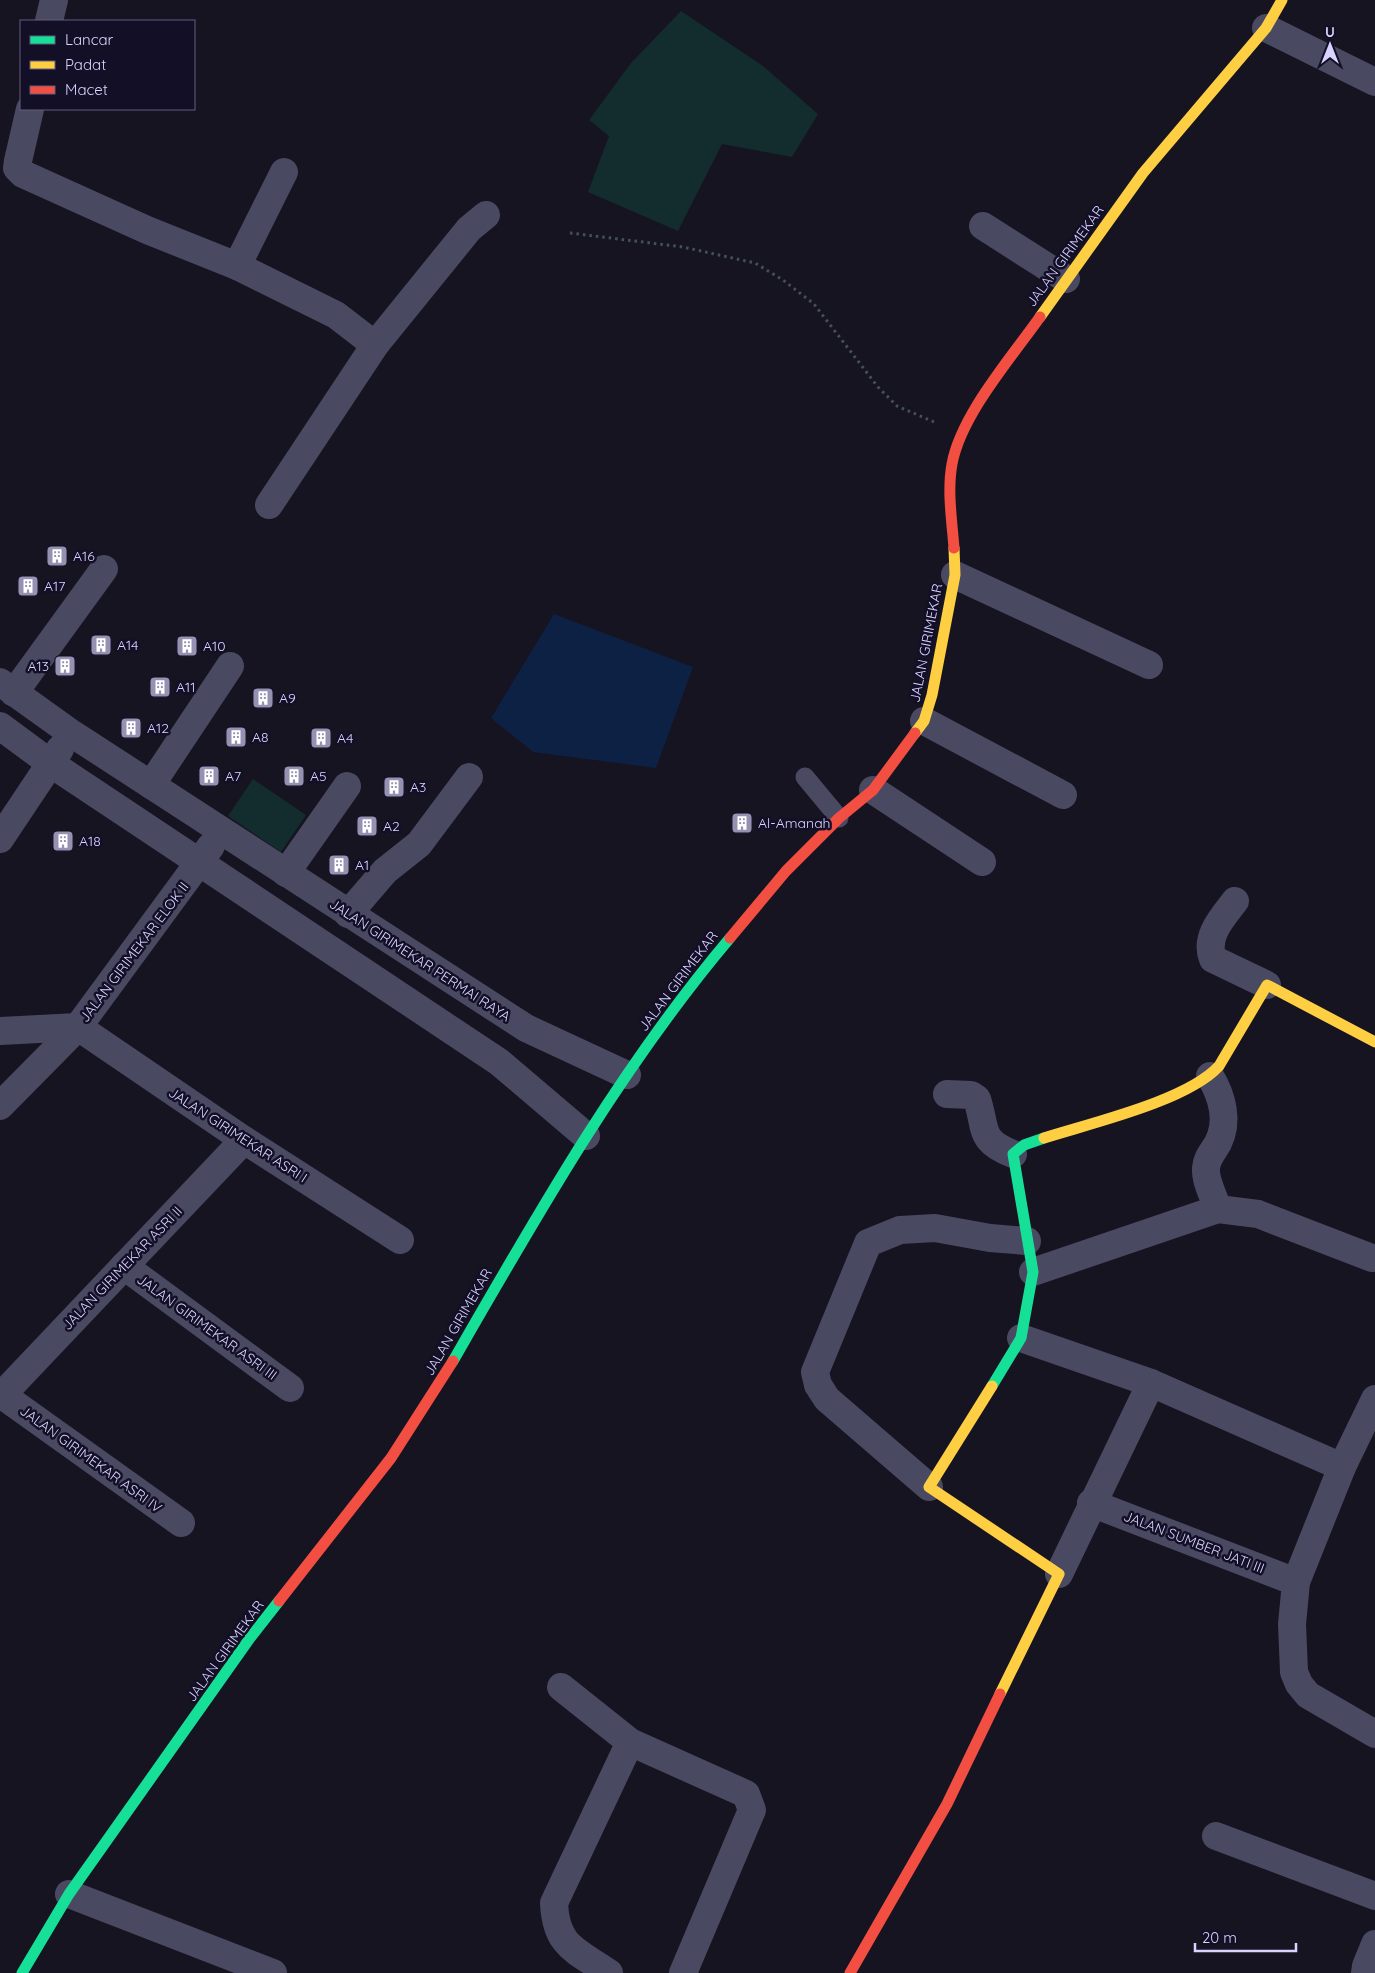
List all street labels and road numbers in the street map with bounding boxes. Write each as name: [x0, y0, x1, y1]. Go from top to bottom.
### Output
street label: JALAN GIRIMEKAR: [1022, 202, 1108, 310]
street label: JALAN GIRIMEKAR: [906, 582, 946, 704]
street label: JALAN GIRIMEKAR ELOK II: [75, 878, 193, 1026]
street label: JALAN GIRIMEKAR PERMAI RAYA: [326, 895, 514, 1025]
street label: JALAN GIRIMEKAR: [634, 927, 722, 1035]
street label: JALAN GIRIMEKAR ASRI I: [165, 1083, 311, 1187]
street label: JALAN GIRIMEKAR ASRI II: [58, 1202, 186, 1334]
street label: JALAN GIRIMEKAR: [420, 1265, 496, 1379]
street label: JALAN GIRIMEKAR ASRI III: [133, 1270, 281, 1384]
street label: JALAN GIRIMEKAR ASRI IV: [16, 1401, 166, 1517]
street label: JALAN SUMBER JATI III: [1121, 1507, 1267, 1577]
street label: JALAN GIRIMEKAR: [182, 1597, 268, 1705]

